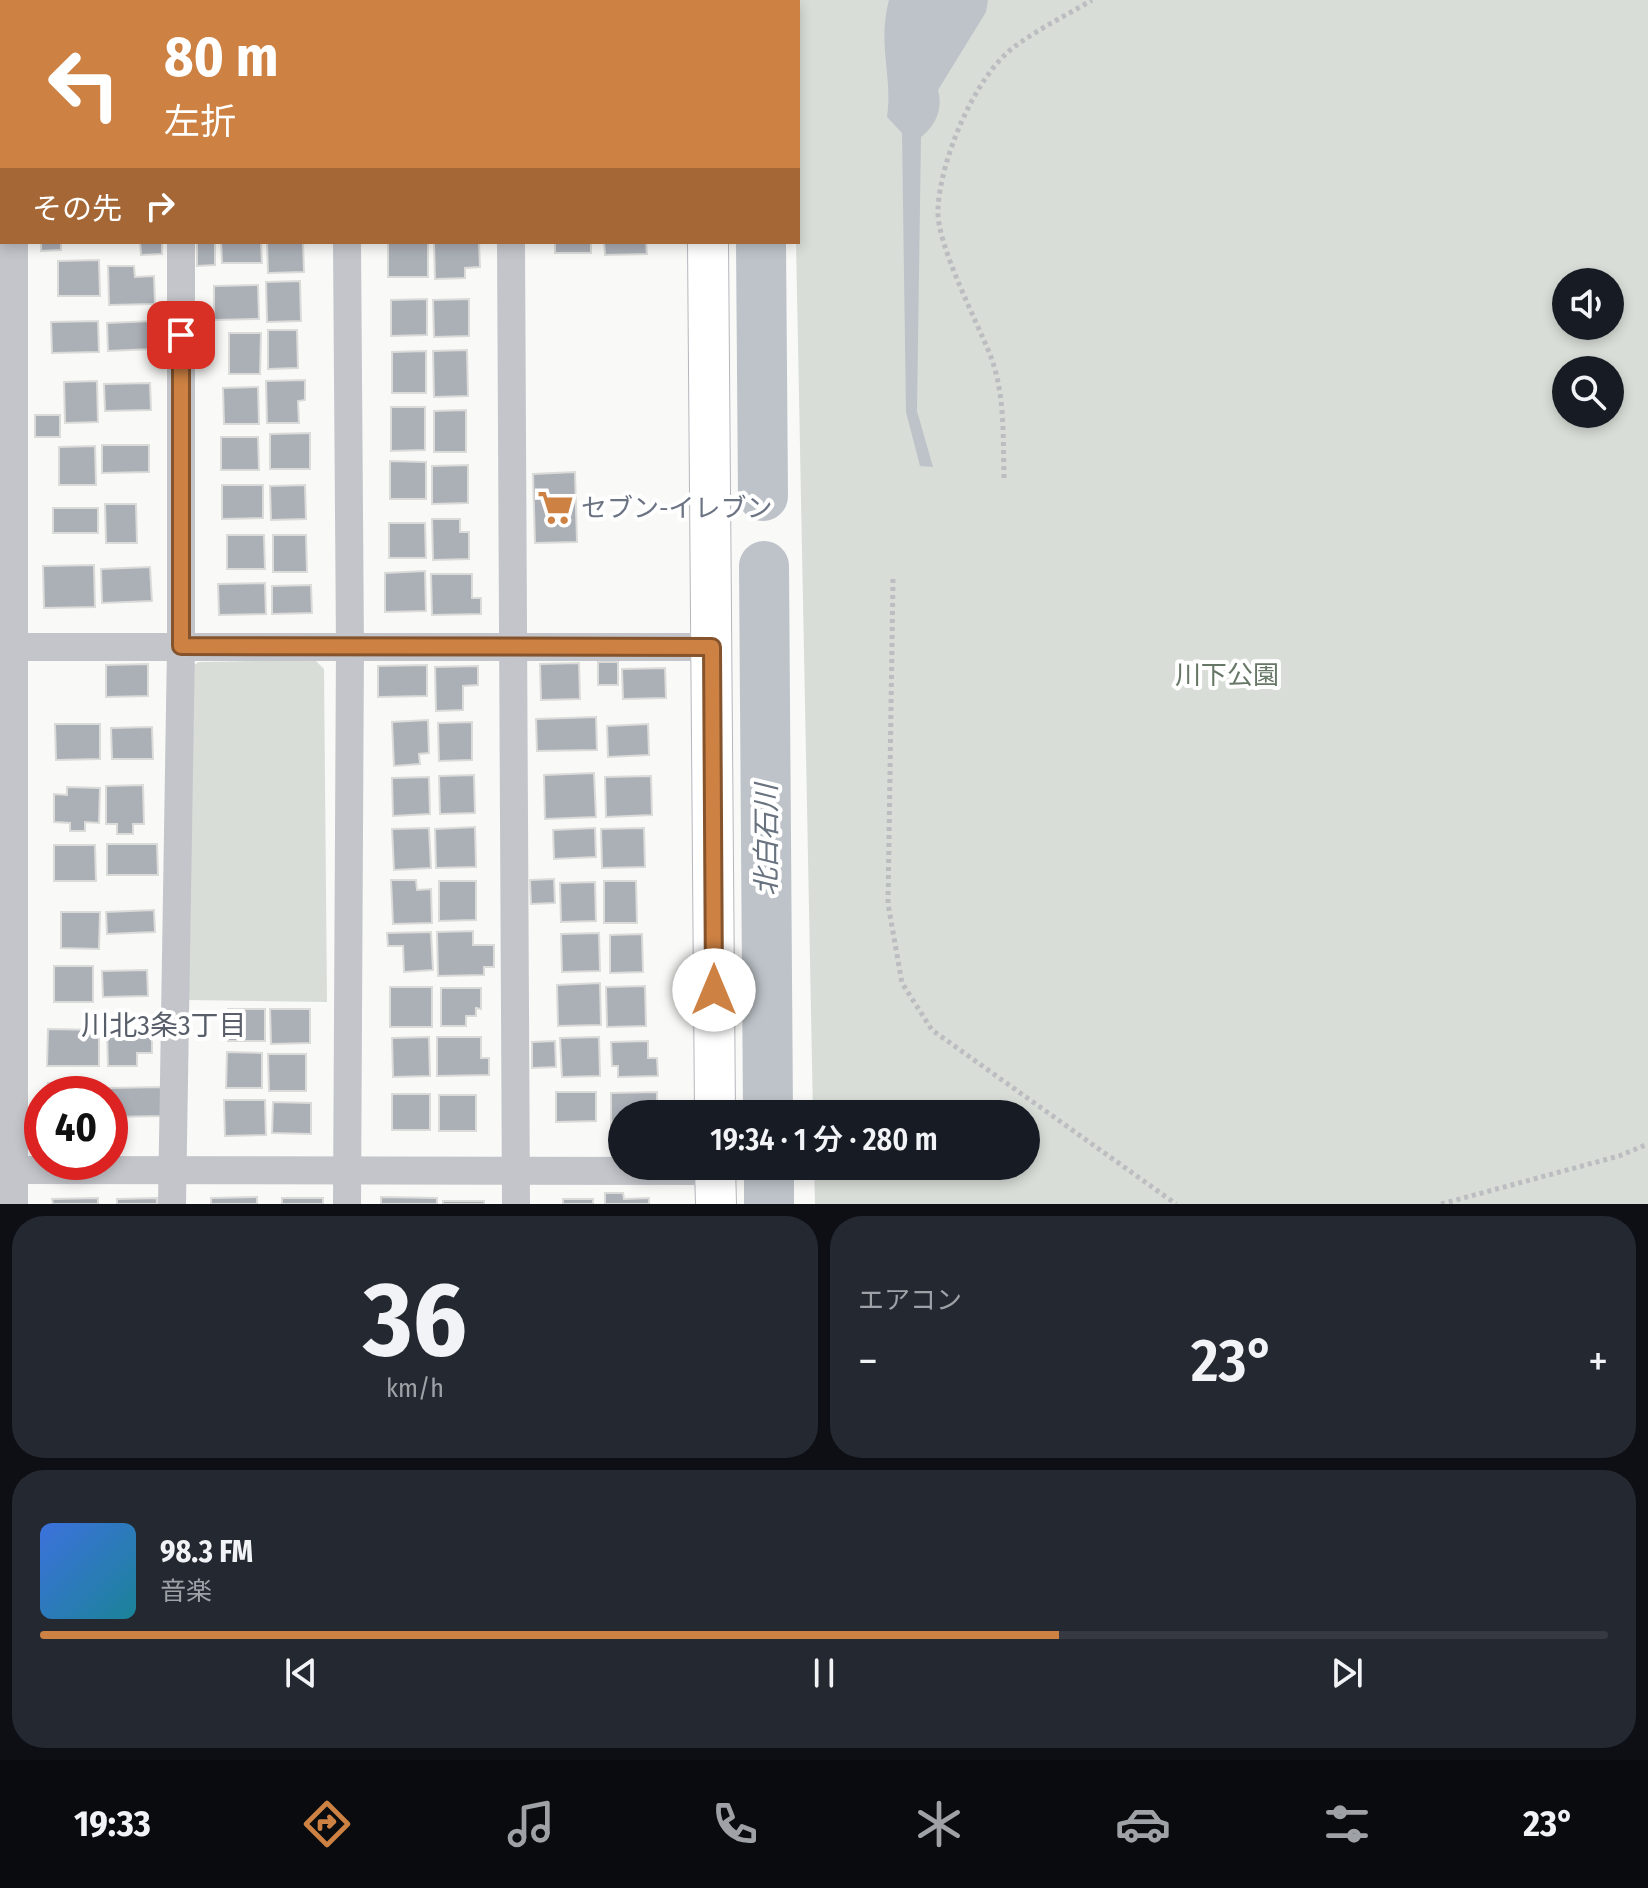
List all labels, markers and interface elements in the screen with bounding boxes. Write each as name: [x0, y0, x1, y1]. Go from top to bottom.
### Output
text: 80 m: [164, 24, 279, 91]
icon: left: [32, 32, 136, 136]
text: 左折: [164, 100, 236, 144]
icon: right: [138, 184, 182, 228]
text: その先: [32, 191, 122, 227]
map controls: [1552, 268, 1624, 428]
button: sound: [1552, 268, 1624, 340]
pin: [147, 301, 215, 369]
icon: arrive: [159, 313, 203, 357]
button: search: [1552, 356, 1624, 428]
supermarket icon: セブン-イレブン: [536, 489, 574, 527]
place label: セブン-イレブン: [581, 493, 773, 524]
park label: 川下公園: [1175, 660, 1279, 691]
water label: 北白石川: [750, 781, 783, 896]
position arrow: [672, 948, 756, 1032]
district label: 川北3条3丁目: [81, 1009, 247, 1042]
speed limit sign: 40: [24, 1076, 128, 1180]
text: 19:34 · 1 分 · 280 m: [710, 1122, 938, 1158]
text: 36: [363, 1258, 467, 1383]
text: エアコン: [858, 1285, 962, 1316]
text: 23°: [1191, 1325, 1275, 1397]
text: −: [858, 1335, 878, 1388]
text: +: [1588, 1335, 1608, 1388]
text: km/h: [386, 1373, 444, 1404]
text: 98.3 FM: [160, 1534, 253, 1570]
text: 音楽: [160, 1576, 212, 1607]
icon: previous: [279, 1651, 323, 1695]
icon: pause: [802, 1651, 846, 1695]
icon: next: [1325, 1651, 1369, 1695]
icon: directions: [299, 1796, 355, 1852]
icon: music: [503, 1796, 559, 1852]
icon: phone: [707, 1796, 763, 1852]
icon: climate: [911, 1796, 967, 1852]
icon: car: [1115, 1796, 1171, 1852]
icon: filters: [1319, 1796, 1375, 1852]
text: 19:33: [74, 1802, 151, 1846]
text: 23°: [1523, 1802, 1574, 1846]

